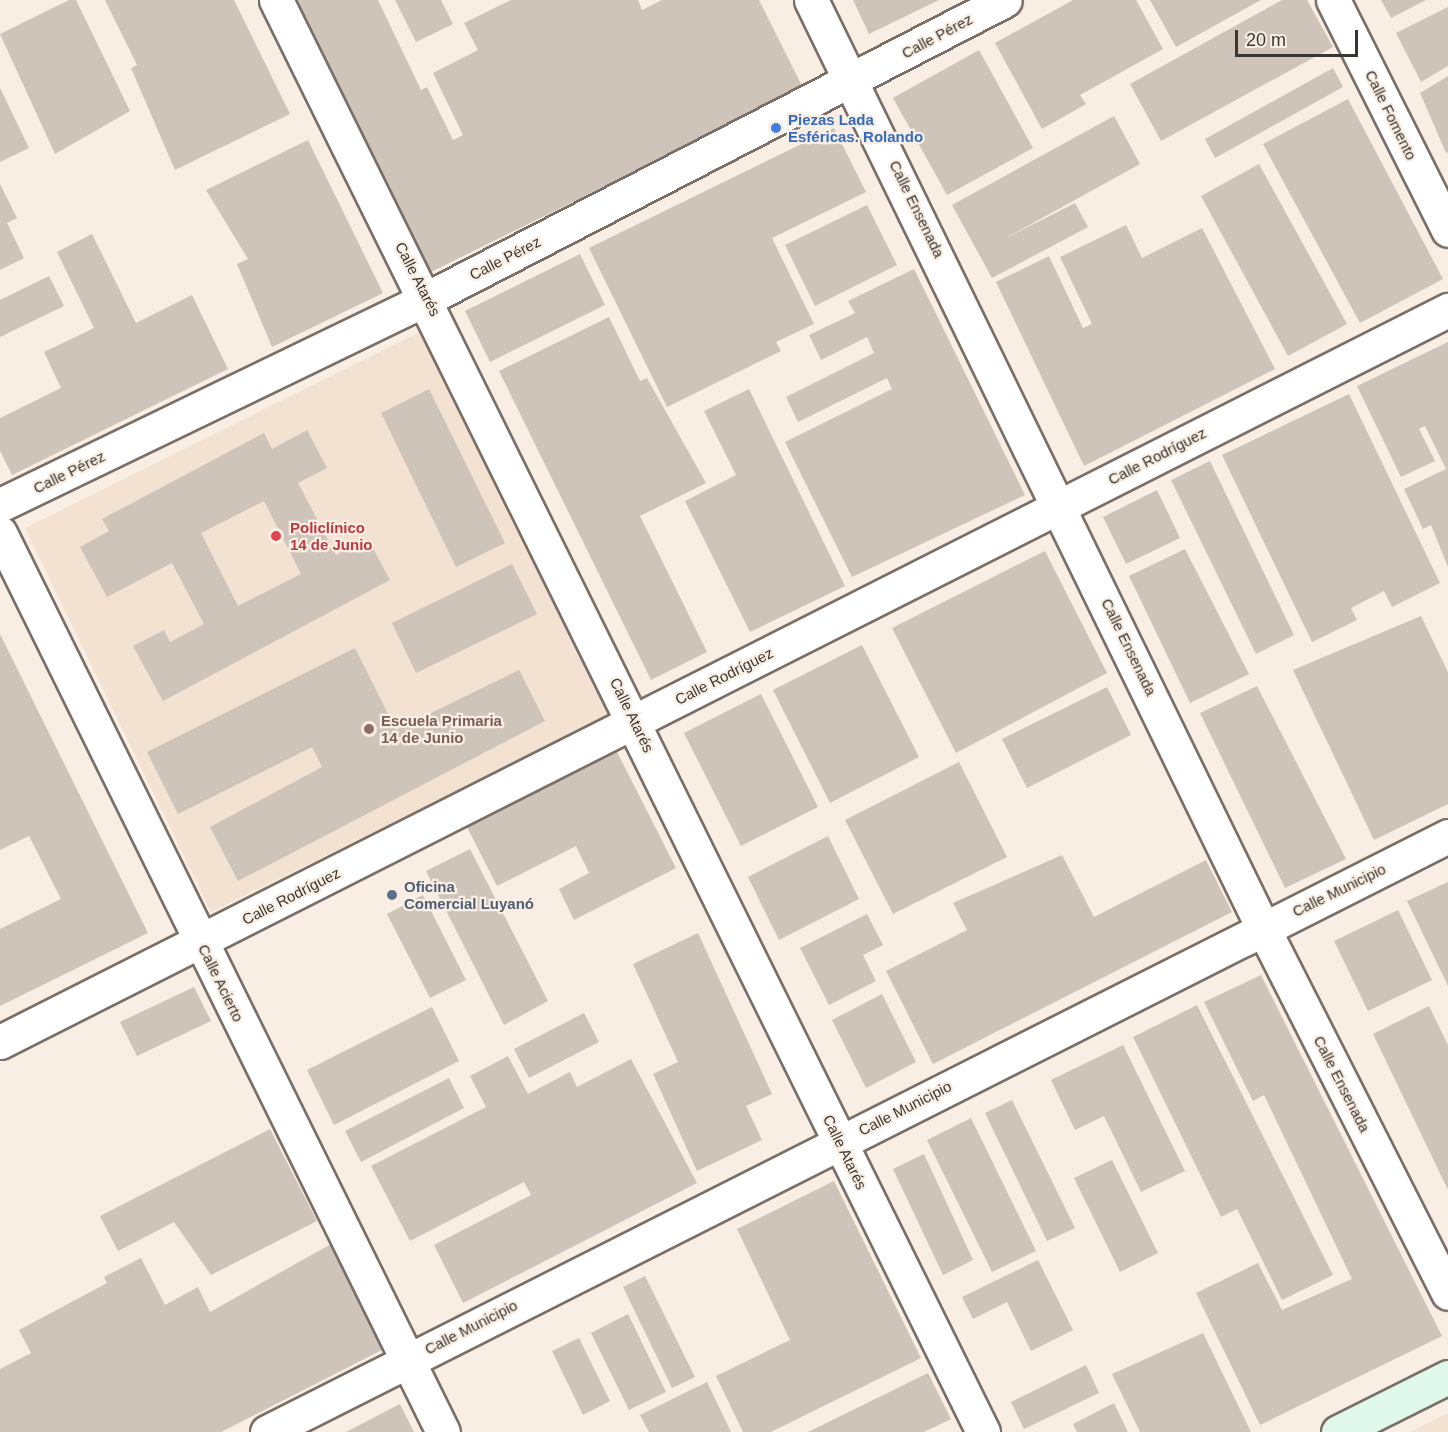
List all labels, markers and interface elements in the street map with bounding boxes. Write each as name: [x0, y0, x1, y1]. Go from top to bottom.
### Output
street label: Calle Pérez: [899, 10, 975, 62]
scale bar: [1238, 18, 1361, 56]
text: 20 m: [1246, 30, 1286, 50]
street label: Calle Fomento: [1362, 67, 1420, 163]
place label: Piezas Lada Esféricas. Rolando: [788, 110, 923, 145]
marker: Piezas Lada Esféricas. Rolando: [769, 121, 783, 135]
street label: Calle Ensenada: [886, 157, 948, 261]
street label: Calle Pérez: [466, 232, 544, 284]
street label: Calle Atarés: [391, 239, 445, 319]
street label: Calle Rodríguez: [1105, 424, 1209, 488]
street label: Calle Pérez: [30, 447, 108, 497]
place label: Policlínico 14 de Junio: [290, 518, 373, 553]
marker: Policlínico 14 de Junio: [267, 527, 285, 545]
street label: Calle Ensenada: [1098, 595, 1160, 699]
street label: Calle Rodríguez: [672, 644, 776, 708]
street label: Calle Atarés: [606, 674, 658, 756]
place label: Escuela Primaria 14 de Junio: [381, 711, 502, 746]
marker: Escuela Primaria 14 de Junio: [362, 722, 376, 736]
street label: Calle Municipio: [1289, 860, 1389, 920]
street label: Calle Rodríguez: [239, 864, 343, 928]
place label: Oficina Comercial Luyanó: [404, 877, 534, 912]
marker: Oficina Comercial Luyanó: [385, 888, 399, 902]
street label: Calle Acierto: [194, 941, 248, 1025]
street label: Calle Ensenada: [1310, 1033, 1374, 1135]
street label: Calle Municipio: [856, 1077, 954, 1139]
street label: Calle Atarés: [819, 1111, 871, 1193]
street label: Calle Municipio: [422, 1296, 520, 1358]

